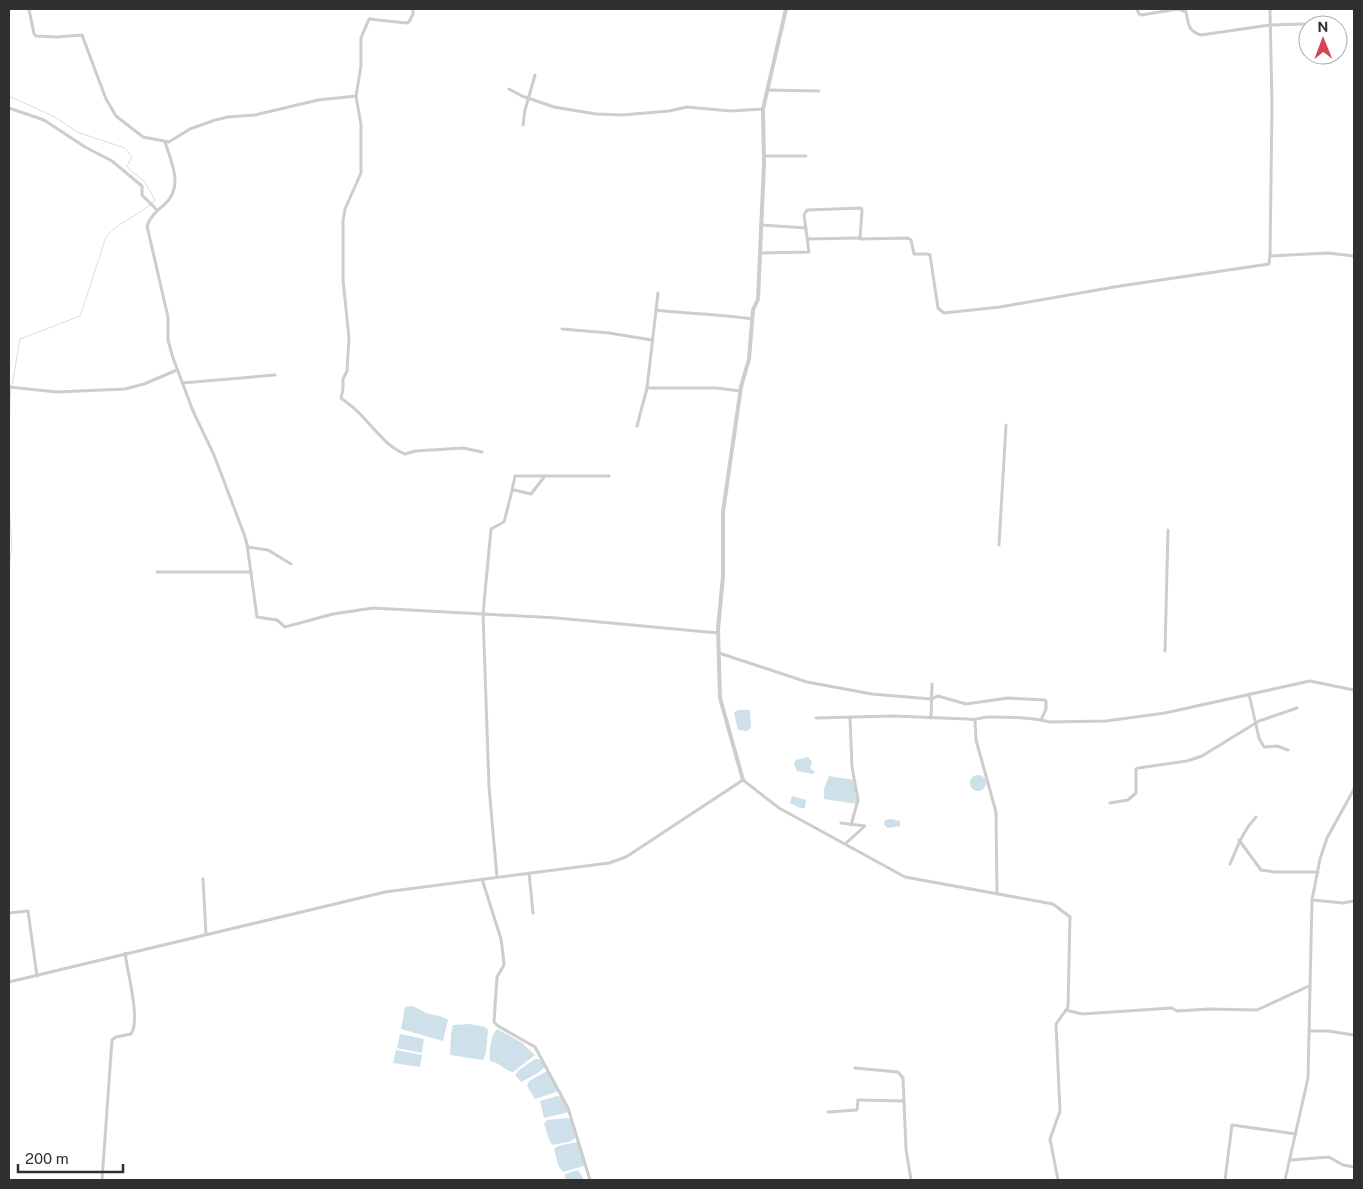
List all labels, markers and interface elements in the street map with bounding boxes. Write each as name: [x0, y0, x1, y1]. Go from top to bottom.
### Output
north arrow: [1298, 15, 1348, 65]
text: N: [1317, 19, 1328, 35]
scale bar: [18, 1142, 122, 1174]
text: 200 m: [25, 1150, 69, 1167]

